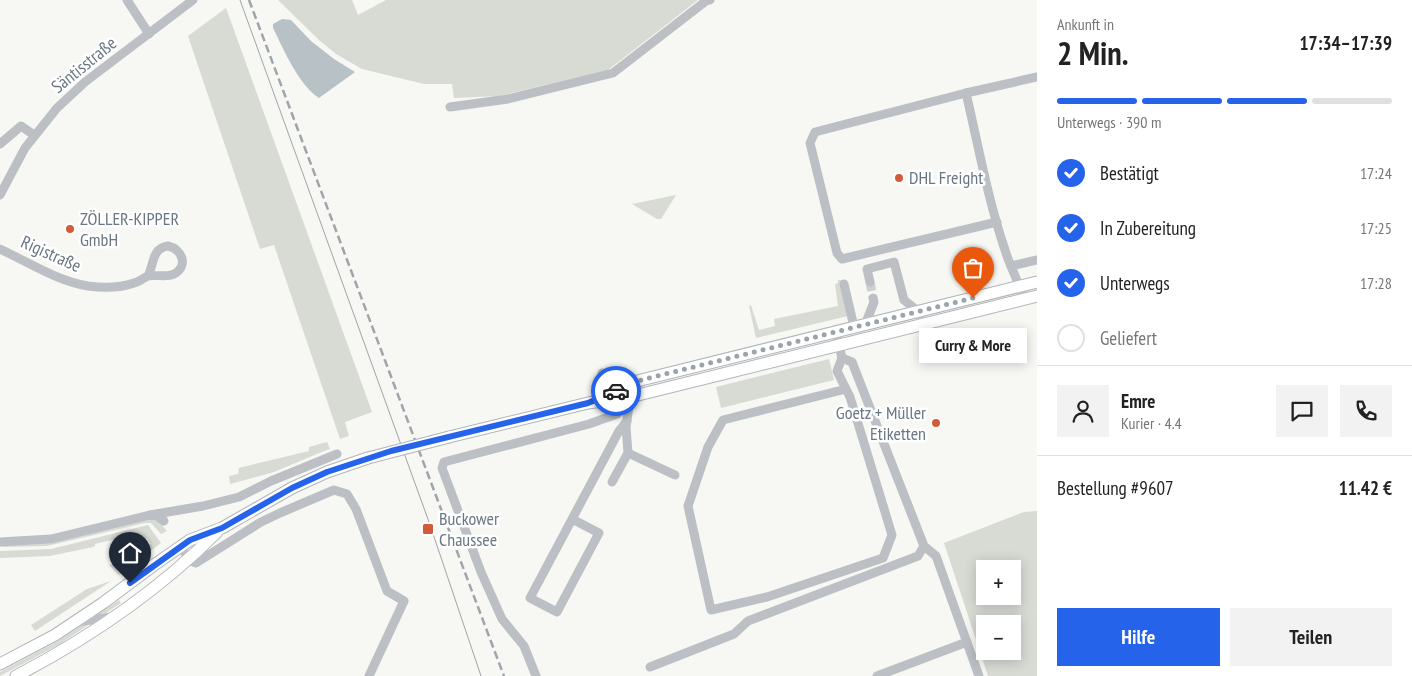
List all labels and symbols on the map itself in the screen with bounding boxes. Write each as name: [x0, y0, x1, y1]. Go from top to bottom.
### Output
street label: Säntisstraße: [46, 31, 121, 98]
place label: DHL Freight: [909, 166, 983, 189]
marker: DHL Freight: [893, 172, 905, 184]
place label: ZÖLLER-KIPPER GmbH: [80, 207, 179, 251]
marker: ZÖLLER-KIPPER GmbH: [64, 223, 76, 235]
street label: Rigistraße: [17, 230, 85, 277]
pin: [952, 247, 994, 298]
callout: Curry & More: [919, 328, 1027, 363]
courier: [591, 366, 641, 416]
place label: Goetz + Müller Etiketten: [836, 401, 926, 445]
marker: Goetz + Müller Etiketten: [930, 417, 942, 429]
place label: Buckower Chaussee: [439, 507, 499, 551]
marker: Buckower Chaussee: [421, 522, 435, 536]
pin: [109, 532, 151, 583]

